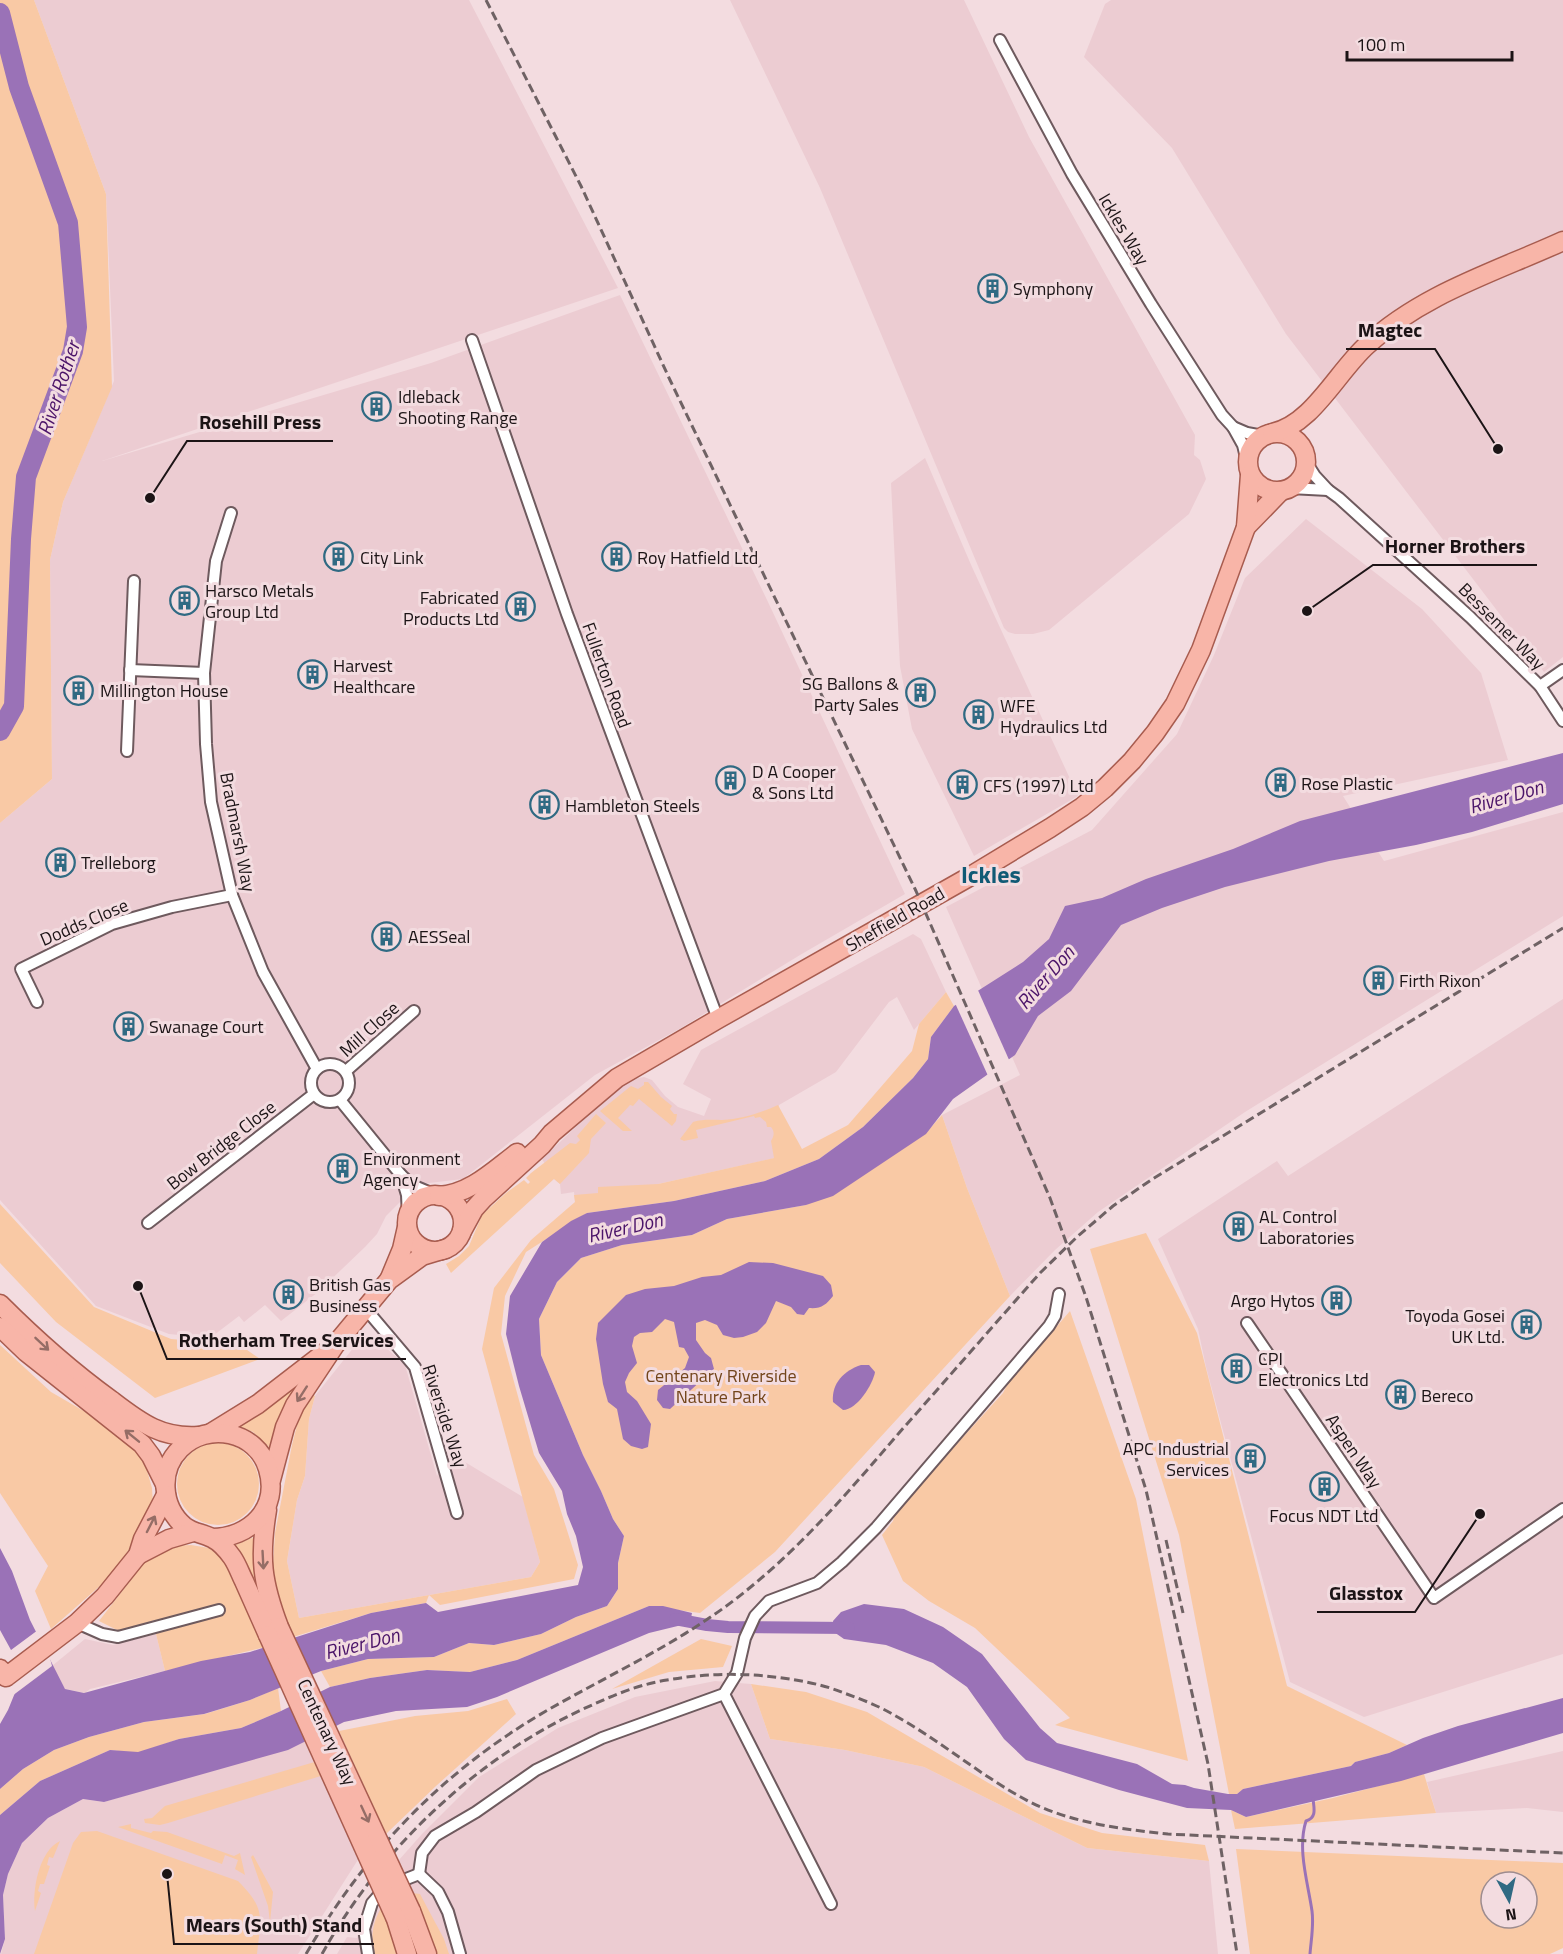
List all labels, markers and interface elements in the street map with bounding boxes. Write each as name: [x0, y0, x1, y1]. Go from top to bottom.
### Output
scale bar: [1347, 24, 1512, 62]
text: 100 m: [1356, 31, 1405, 58]
street label: Ickles Way: [1092, 188, 1156, 270]
building icon: Symphony: [976, 272, 1008, 304]
place label: Symphony: [1013, 275, 1094, 302]
callout: Magtec: [1346, 311, 1435, 349]
text: Magtec: [1358, 314, 1422, 345]
water label: River Rother: [28, 335, 89, 439]
place label: Idleback Shooting Range: [398, 383, 518, 431]
building icon: Idleback Shooting Range: [361, 390, 393, 422]
callout: Rosehill Press: [187, 403, 333, 441]
text: Rosehill Press: [199, 406, 321, 437]
callout: Horner Brothers: [1373, 527, 1537, 565]
text: Horner Brothers: [1385, 530, 1525, 561]
building icon: City Link: [323, 541, 355, 573]
building icon: Roy Hatfield Ltd: [600, 541, 632, 573]
place label: City Link: [360, 544, 424, 571]
place label: Roy Hatfield Ltd: [637, 544, 758, 571]
street label: Bessemer Way: [1452, 576, 1552, 676]
place label: Harsco Metals Group Ltd: [205, 577, 314, 625]
building icon: Harsco Metals Group Ltd: [168, 584, 200, 616]
place label: Fabricated Products Ltd: [403, 584, 499, 632]
building icon: Fabricated Products Ltd: [504, 591, 536, 623]
street label: Fullerton Road: [575, 618, 639, 732]
place label: Harvest Healthcare: [333, 652, 415, 700]
building icon: Harvest Healthcare: [296, 659, 328, 691]
place label: SG Ballons & Party Sales: [802, 670, 900, 718]
building icon: Millington House: [63, 674, 95, 706]
place label: Millington House: [100, 677, 228, 704]
building icon: SG Ballons & Party Sales: [904, 677, 936, 709]
place label: WFE Hydraulics Ltd: [1000, 692, 1107, 740]
building icon: WFE Hydraulics Ltd: [963, 699, 995, 731]
place label: D A Cooper & Sons Ltd: [752, 758, 836, 806]
building icon: D A Cooper & Sons Ltd: [715, 765, 747, 797]
building icon: Rose Plastic: [1264, 767, 1296, 799]
building icon: CFS (1997) Ltd: [946, 769, 978, 801]
street label: Bradmarsh Way: [213, 770, 263, 894]
place label: Rose Plastic: [1301, 770, 1393, 797]
water label: River Don: [1465, 770, 1548, 821]
place label: CFS (1997) Ltd: [983, 772, 1094, 799]
building icon: Hambleton Steels: [528, 789, 560, 821]
place label: Hambleton Steels: [565, 792, 700, 819]
building icon: Trelleborg: [44, 846, 76, 878]
place label: Trelleborg: [81, 849, 156, 876]
district label: Ickles: [961, 856, 1021, 892]
street label: Sheffield Road: [841, 880, 949, 958]
street label: Dodds Close: [36, 891, 132, 953]
building icon: AESSeal: [371, 920, 403, 952]
place label: AESSeal: [408, 923, 470, 950]
water label: River Don: [1008, 937, 1082, 1016]
building icon: Firth Rixon: [1362, 964, 1394, 996]
place label: Firth Rixon: [1399, 967, 1481, 994]
street label: Mill Close: [333, 995, 405, 1063]
building icon: Swanage Court: [112, 1010, 144, 1042]
place label: Swanage Court: [149, 1013, 264, 1040]
street label: Bow Bridge Close: [161, 1094, 281, 1196]
place label: Environment Agency: [363, 1145, 461, 1193]
building icon: Environment Agency: [326, 1152, 358, 1184]
water label: River Don: [584, 1203, 667, 1251]
place label: AL Control Laboratories: [1259, 1203, 1354, 1251]
building icon: AL Control Laboratories: [1222, 1210, 1254, 1242]
place label: British Gas Business: [309, 1271, 391, 1319]
building icon: British Gas Business: [272, 1278, 304, 1310]
building icon: Argo Hytos: [1320, 1284, 1352, 1316]
place label: Argo Hytos: [1230, 1287, 1315, 1314]
place label: Toyoda Gosei UK Ltd.: [1405, 1302, 1505, 1350]
building icon: Toyoda Gosei UK Ltd.: [1510, 1309, 1542, 1341]
callout: Rotherham Tree Services: [167, 1321, 406, 1359]
text: Rotherham Tree Services: [178, 1324, 394, 1355]
one-way arrow: [34, 1337, 49, 1351]
place label: CPI Electronics Ltd: [1258, 1345, 1369, 1393]
building icon: CPI Electronics Ltd: [1221, 1352, 1253, 1384]
street label: Riverside Way: [416, 1361, 474, 1471]
park label: Centenary Riverside Nature Park: [645, 1362, 797, 1410]
building icon: Bereco: [1384, 1379, 1416, 1411]
place label: Bereco: [1421, 1382, 1474, 1409]
one-way arrow: [296, 1385, 308, 1402]
street label: Aspen Way: [1319, 1408, 1389, 1494]
one-way arrow: [124, 1430, 140, 1443]
place label: APC Industrial Services: [1123, 1435, 1229, 1483]
building icon: APC Industrial Services: [1234, 1442, 1266, 1474]
building icon: Focus NDT Ltd: [1308, 1470, 1340, 1502]
place label: Focus NDT Ltd: [1269, 1502, 1379, 1529]
one-way arrow: [145, 1516, 157, 1534]
one-way arrow: [257, 1550, 268, 1570]
callout: Glasstox: [1317, 1574, 1415, 1612]
text: Glasstox: [1329, 1577, 1403, 1608]
water label: River Don: [321, 1618, 404, 1667]
street label: Centenary Way: [291, 1674, 364, 1790]
one-way arrow: [360, 1804, 372, 1822]
north arrow: [1479, 1870, 1539, 1930]
text: N: [1504, 1902, 1518, 1928]
callout: Mears (South) Stand: [174, 1906, 374, 1944]
text: Mears (South) Stand: [186, 1909, 362, 1940]

